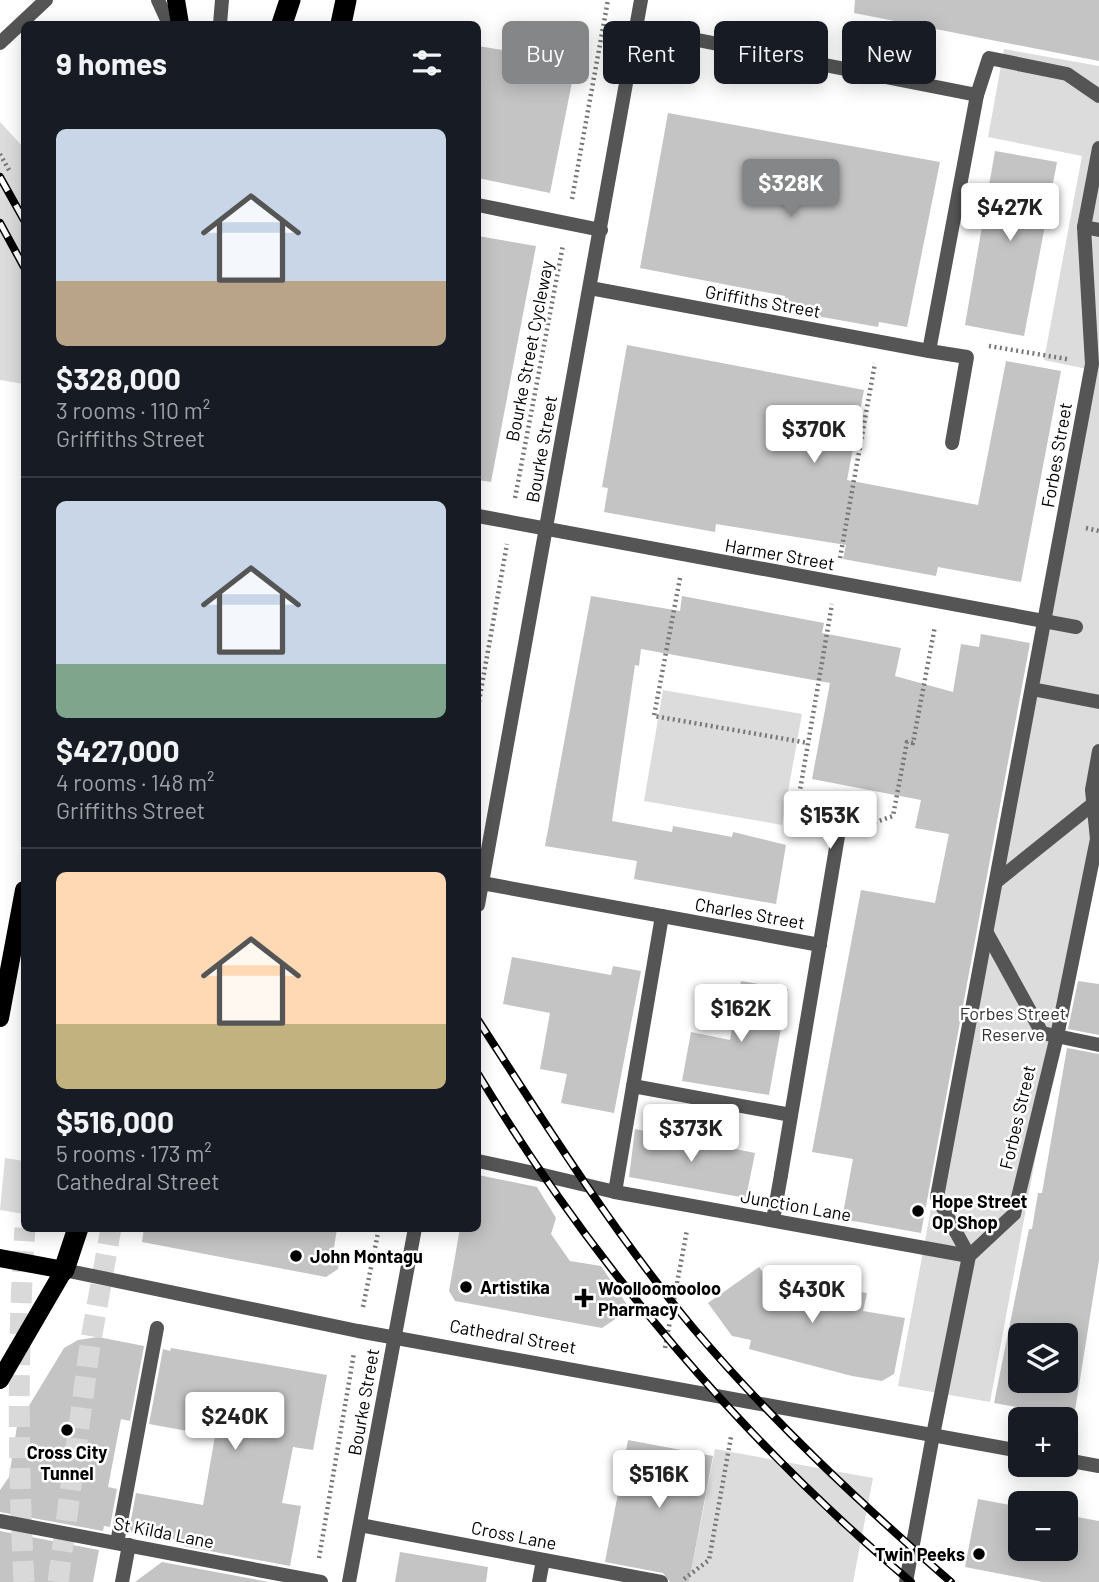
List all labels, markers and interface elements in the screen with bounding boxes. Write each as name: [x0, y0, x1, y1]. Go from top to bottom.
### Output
chip: Buy: [502, 21, 589, 84]
chip: Rent: [603, 21, 700, 84]
chip: Filters: [714, 21, 828, 84]
chip: New: [842, 21, 936, 84]
icon: filters: [408, 44, 446, 82]
text: 9 homes: [56, 45, 167, 81]
pin: $328K: [742, 160, 840, 219]
text: $328K: [758, 168, 824, 196]
icon: home: [188, 175, 314, 301]
pin: $427K: [961, 184, 1059, 243]
text: $427K: [977, 192, 1043, 220]
street label: Bourke Street Cycleway: [501, 259, 557, 443]
street label: Griffiths Street: [704, 280, 822, 322]
text: $328,000: [56, 360, 181, 396]
street label: Bourke Street: [521, 394, 561, 504]
text: 3 rooms · 110 m²: [56, 396, 210, 424]
street label: Forbes Street: [1036, 401, 1076, 509]
pin: $370K: [765, 406, 863, 465]
text: $370K: [782, 414, 846, 442]
text: Griffiths Street: [56, 424, 205, 452]
street label: Harmer Street: [723, 534, 837, 574]
icon: home: [188, 547, 314, 673]
text: $427,000: [56, 732, 179, 768]
text: 4 rooms · 148 m²: [56, 768, 215, 796]
pin: $153K: [781, 792, 879, 851]
text: Griffiths Street: [56, 796, 205, 824]
text: $153K: [800, 800, 860, 828]
street label: Charles Street: [693, 892, 807, 934]
icon: home: [188, 918, 314, 1044]
pin: $162K: [692, 984, 790, 1044]
text: $162K: [711, 993, 771, 1021]
park label: Forbes Street Reserve: [960, 1002, 1066, 1045]
street label: Forbes Street: [994, 1063, 1040, 1171]
text: $516,000: [56, 1103, 174, 1139]
pin: $373K: [642, 1104, 740, 1164]
text: $373K: [659, 1113, 723, 1141]
text: 5 rooms · 173 m²: [56, 1139, 212, 1167]
text: Cathedral Street: [56, 1167, 220, 1195]
street label: Junction Lane: [739, 1184, 853, 1226]
place label: Hope Street Op Shop: [932, 1190, 1028, 1233]
marker: Hope Street Op Shop: [910, 1203, 926, 1219]
place label: John Montagu: [310, 1245, 423, 1267]
marker: John Montagu: [288, 1248, 304, 1264]
pin: $430K: [763, 1266, 861, 1325]
text: $430K: [779, 1274, 846, 1302]
place label: Artistika: [480, 1276, 550, 1298]
place label: Woolloomooloo Pharmacy: [598, 1277, 721, 1320]
marker: Artistika: [458, 1279, 474, 1295]
marker: Woolloomooloo Pharmacy: [576, 1290, 592, 1306]
street label: Cathedral Street: [448, 1314, 578, 1358]
map controls: [1008, 1323, 1078, 1561]
button: layers: [1008, 1323, 1078, 1393]
street label: Bourke Street: [343, 1347, 383, 1457]
pin: $240K: [186, 1392, 284, 1452]
text: $240K: [201, 1401, 269, 1429]
button: +: [1008, 1407, 1078, 1477]
marker: Cross City Tunnel: [59, 1422, 75, 1438]
place label: Cross City Tunnel: [27, 1441, 107, 1484]
pin: $516K: [610, 1450, 708, 1510]
text: $516K: [629, 1459, 689, 1487]
button: −: [1008, 1491, 1078, 1561]
street label: St Kilda Lane: [112, 1512, 216, 1552]
street label: Cross Lane: [469, 1516, 559, 1554]
place label: Twin Peeks: [875, 1543, 965, 1565]
marker: Twin Peeks: [971, 1546, 987, 1562]

